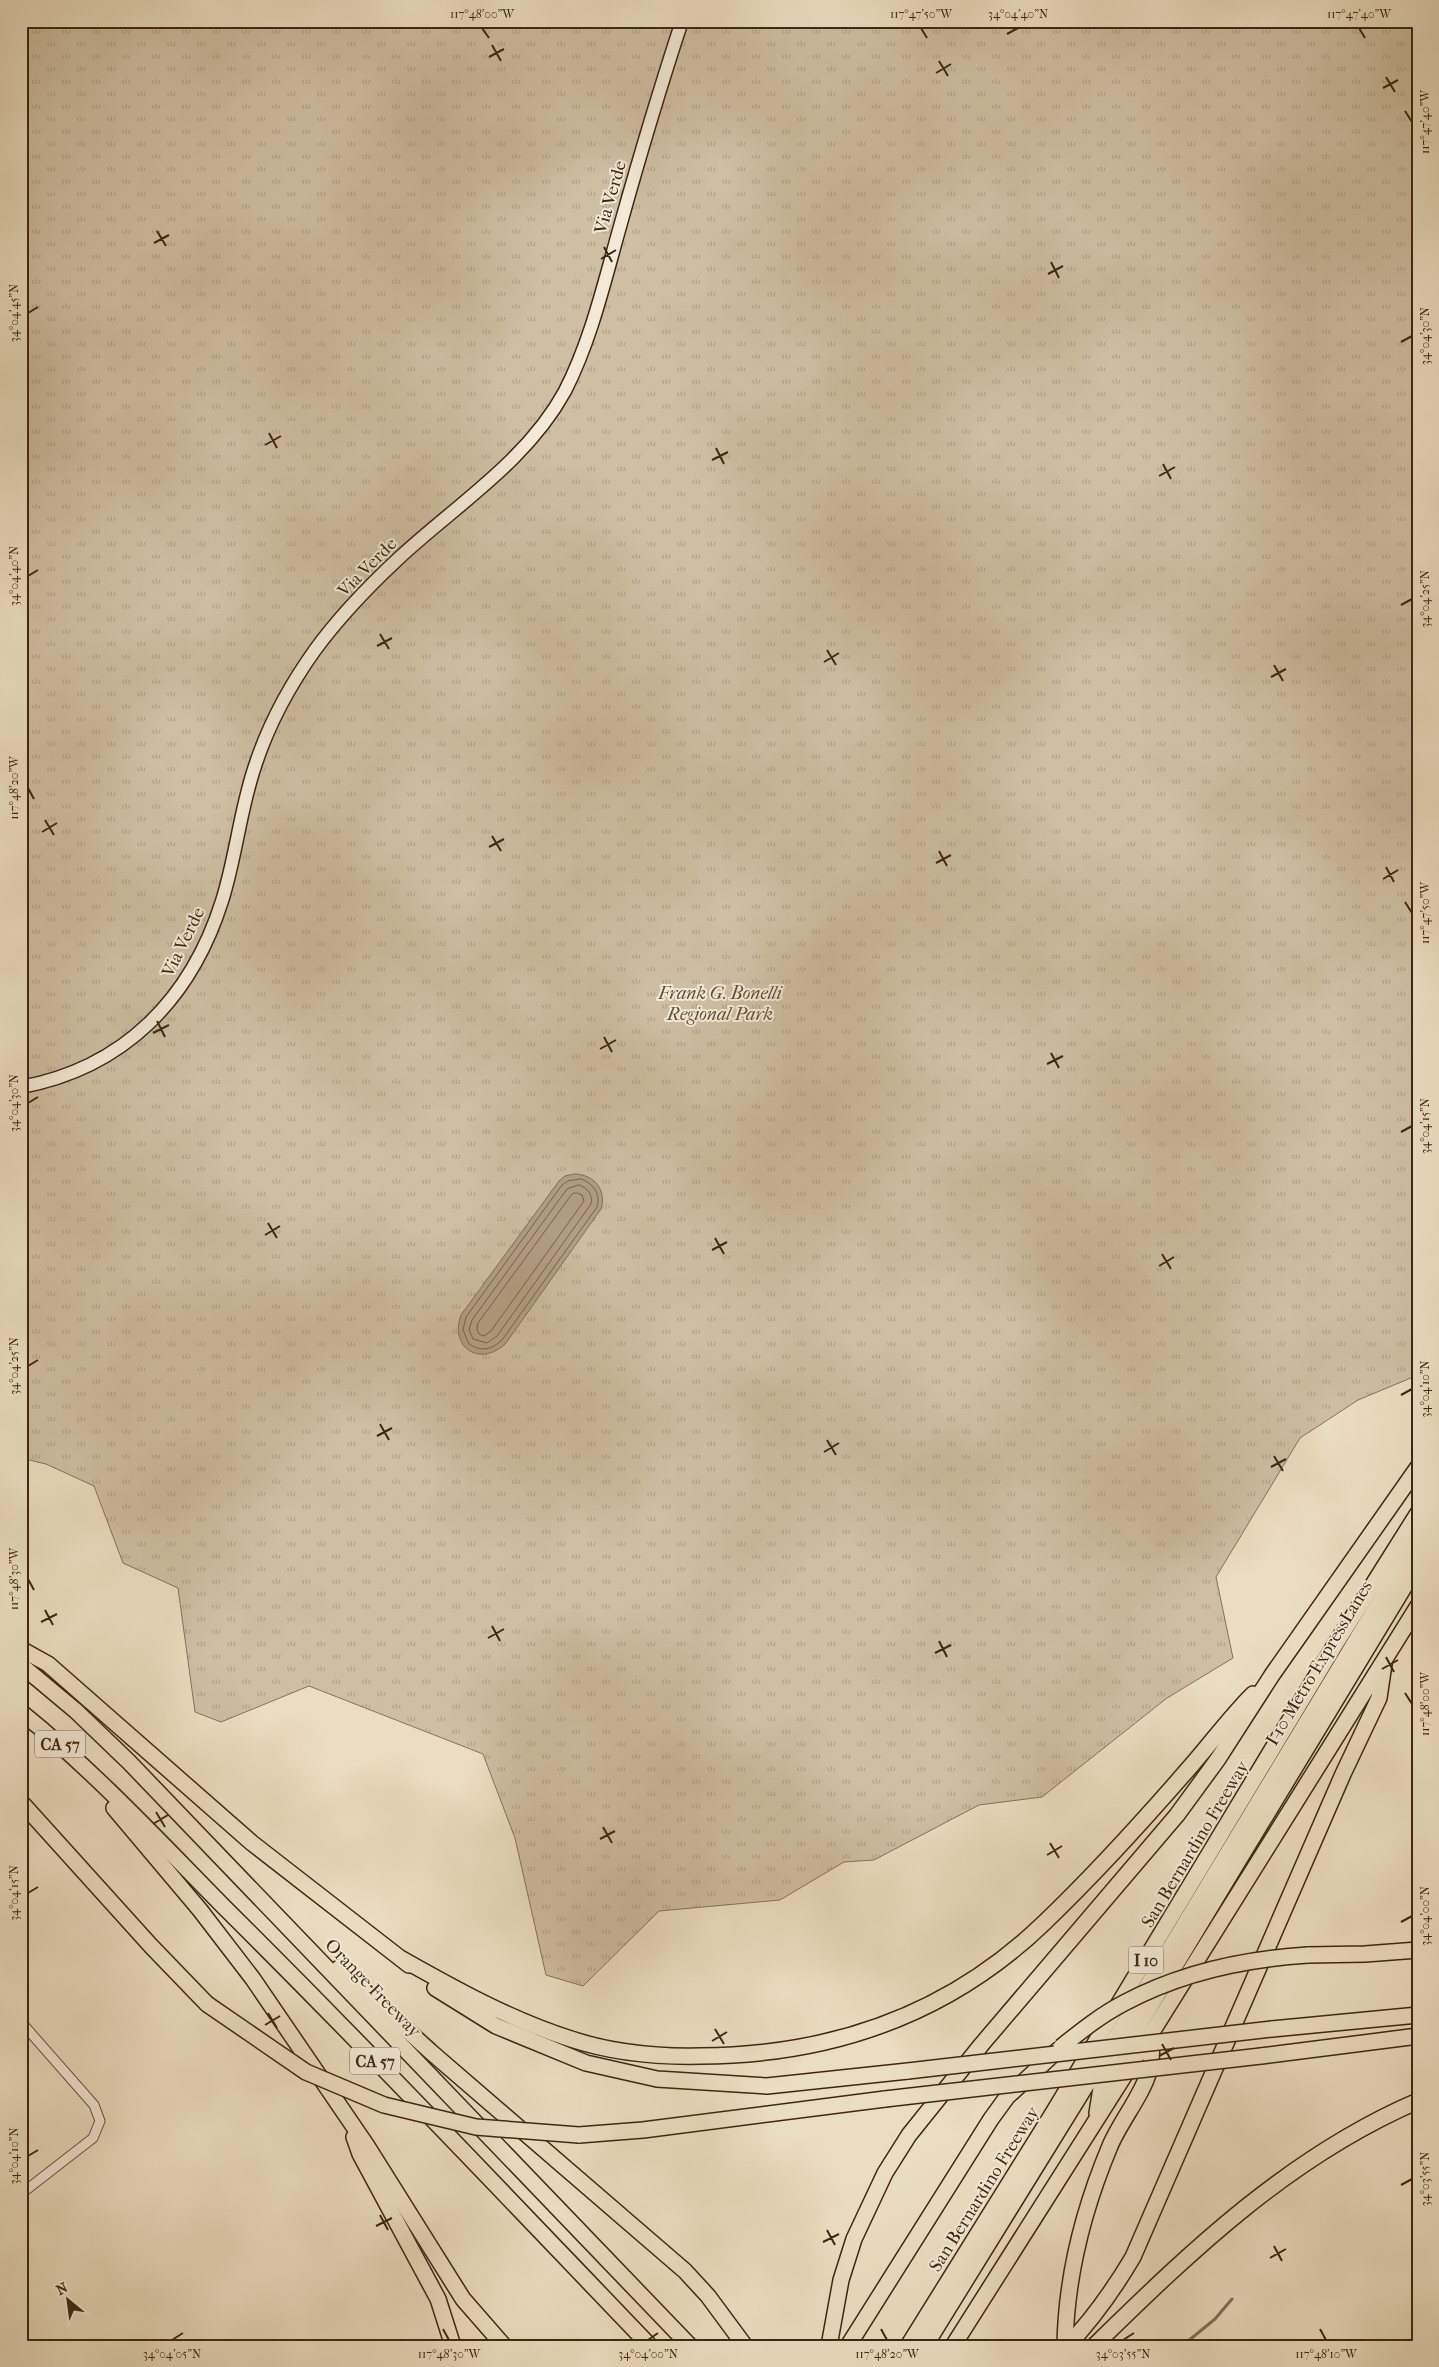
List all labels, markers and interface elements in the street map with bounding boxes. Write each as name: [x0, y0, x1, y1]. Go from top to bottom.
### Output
text: 117°48'00"W: [450, 7, 515, 21]
text: 117°47'50"W: [890, 7, 953, 21]
text: 34°04'40"N: [988, 7, 1048, 21]
text: 117°47'40"W: [1327, 7, 1392, 21]
text: 117°47'40"W: [1418, 89, 1432, 154]
street label: Via Verde: [590, 158, 631, 237]
text: 34°04'45"N: [7, 284, 21, 342]
text: 34°04'30"N: [1418, 307, 1432, 365]
street label: Via Verde: [333, 533, 401, 602]
text: 34°04'40"N: [7, 546, 21, 606]
text: 34°04'25"N: [1418, 570, 1432, 628]
text: 117°48'20"W: [7, 755, 21, 820]
text: 117°47'50"W: [1418, 881, 1432, 944]
street label: Via Verde: [157, 904, 209, 981]
park label: Frank G. Bonelli Regional Park: [657, 983, 783, 1025]
text: 34°04'30"N: [7, 1074, 21, 1132]
text: 34°04'15"N: [1418, 1098, 1432, 1154]
text: 34°04'25"N: [7, 1337, 21, 1395]
text: 34°04'10"N: [1418, 1360, 1432, 1418]
text: 117°48'30"W: [7, 1547, 21, 1610]
street label: I-10 Metro ExpressLanes: [1262, 1577, 1377, 1750]
text: 117°48'00"W: [1418, 1671, 1432, 1736]
road number: CA 57: [35, 1730, 85, 1758]
street label: San Bernardino Freeway: [1137, 1756, 1254, 1931]
text: 34°04'15"N: [7, 1865, 21, 1921]
text: 34°04'00"N: [1418, 1886, 1432, 1946]
street label: Orange Freeway: [320, 1935, 426, 2043]
road number: I 10: [1128, 1946, 1164, 1974]
road number: CA 57: [350, 2048, 400, 2074]
street label: San Bernardino Freeway: [925, 2102, 1045, 2276]
text: 34°04'10"N: [7, 2127, 21, 2185]
text: 34°03'55"N: [1418, 2152, 1432, 2206]
north arrow: [42, 2274, 92, 2324]
text: N: [53, 2279, 71, 2299]
text: 34°04'05"N: [143, 2347, 201, 2361]
text: 117°48'30"W: [418, 2347, 481, 2361]
text: 34°04'00"N: [618, 2347, 678, 2361]
text: 117°48'20"W: [855, 2347, 920, 2361]
text: 34°03'55"N: [1096, 2347, 1150, 2361]
text: 117°48'10"W: [1295, 2347, 1358, 2361]

